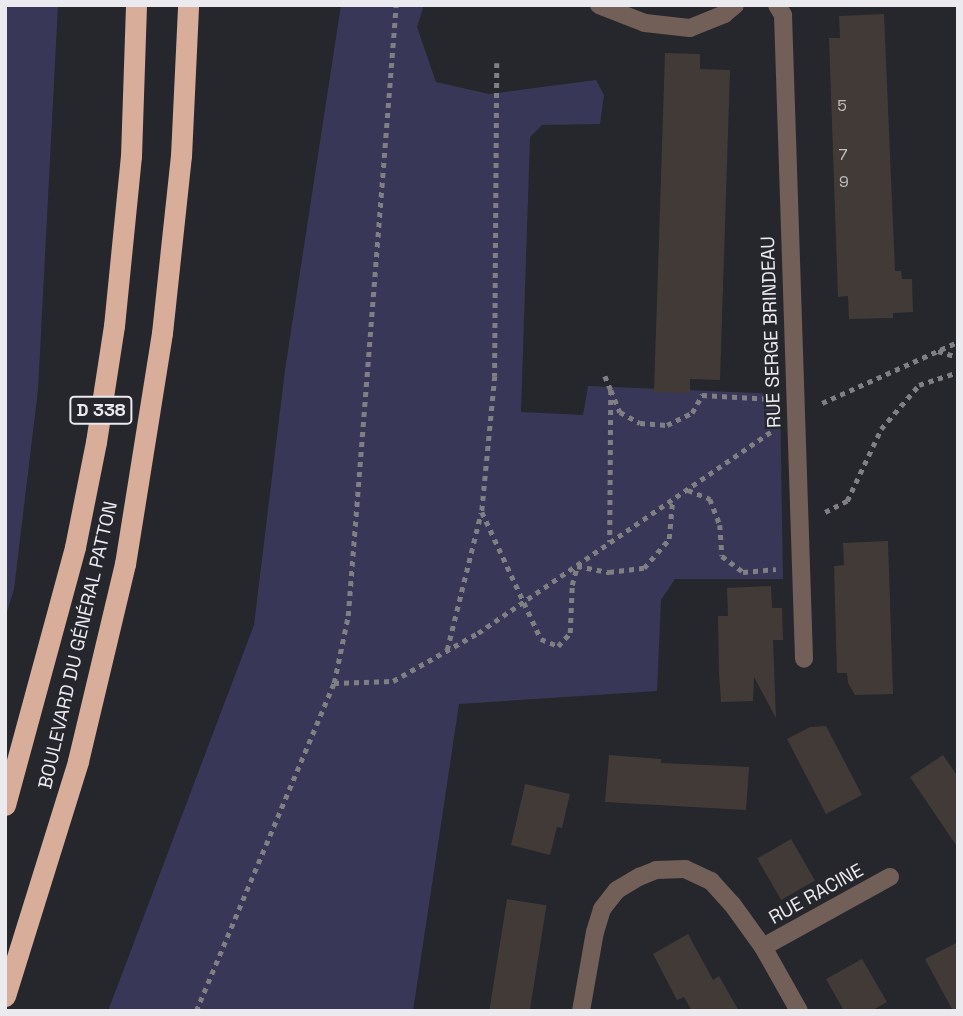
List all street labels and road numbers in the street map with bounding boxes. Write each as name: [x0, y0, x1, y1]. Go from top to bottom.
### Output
street label: RUE SERGE BRINDEAU: [756, 236, 786, 428]
road number: D 338: [68, 396, 134, 424]
street label: BOULEVARD DU GÉNÉRAL PATTON: [34, 499, 122, 791]
street label: RUE RACINE: [765, 859, 867, 929]

